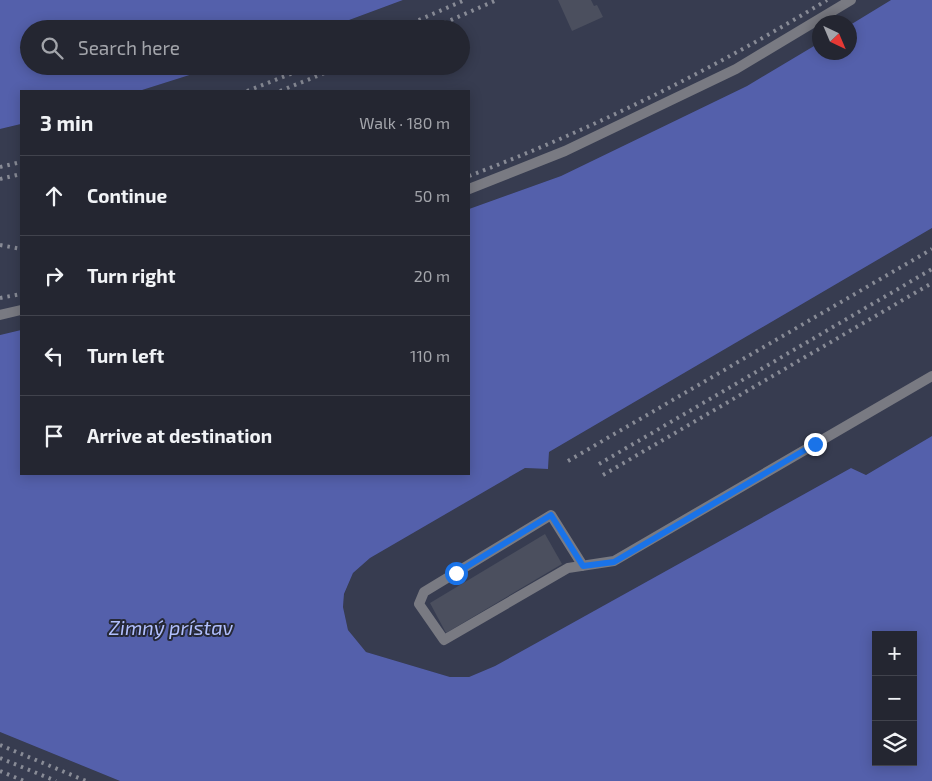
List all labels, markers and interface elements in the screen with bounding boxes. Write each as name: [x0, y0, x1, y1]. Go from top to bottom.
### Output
north arrow: [812, 15, 857, 60]
search box: [20, 20, 470, 75]
icon: search: [38, 34, 66, 62]
text: Search here: [78, 36, 180, 59]
text: 3 min: [40, 110, 93, 135]
text: Walk · 180 m: [359, 113, 450, 132]
icon: ahead: [40, 182, 68, 210]
text: Continue: [87, 184, 167, 207]
text: 50 m: [414, 186, 450, 205]
icon: right: [40, 262, 68, 290]
text: Turn right: [87, 264, 175, 287]
text: 20 m: [414, 266, 450, 285]
icon: left: [40, 342, 68, 370]
text: Turn left: [87, 344, 164, 367]
text: 110 m: [410, 346, 450, 365]
icon: arrive: [40, 422, 68, 450]
text: Arrive at destination: [87, 424, 272, 447]
route end: [804, 433, 827, 456]
route start: [445, 562, 468, 585]
water label: Zimný prístav: [109, 615, 234, 640]
map controls: [872, 631, 917, 766]
button: +: [872, 631, 917, 676]
button: −: [872, 676, 917, 721]
button: layers: [872, 721, 917, 766]

